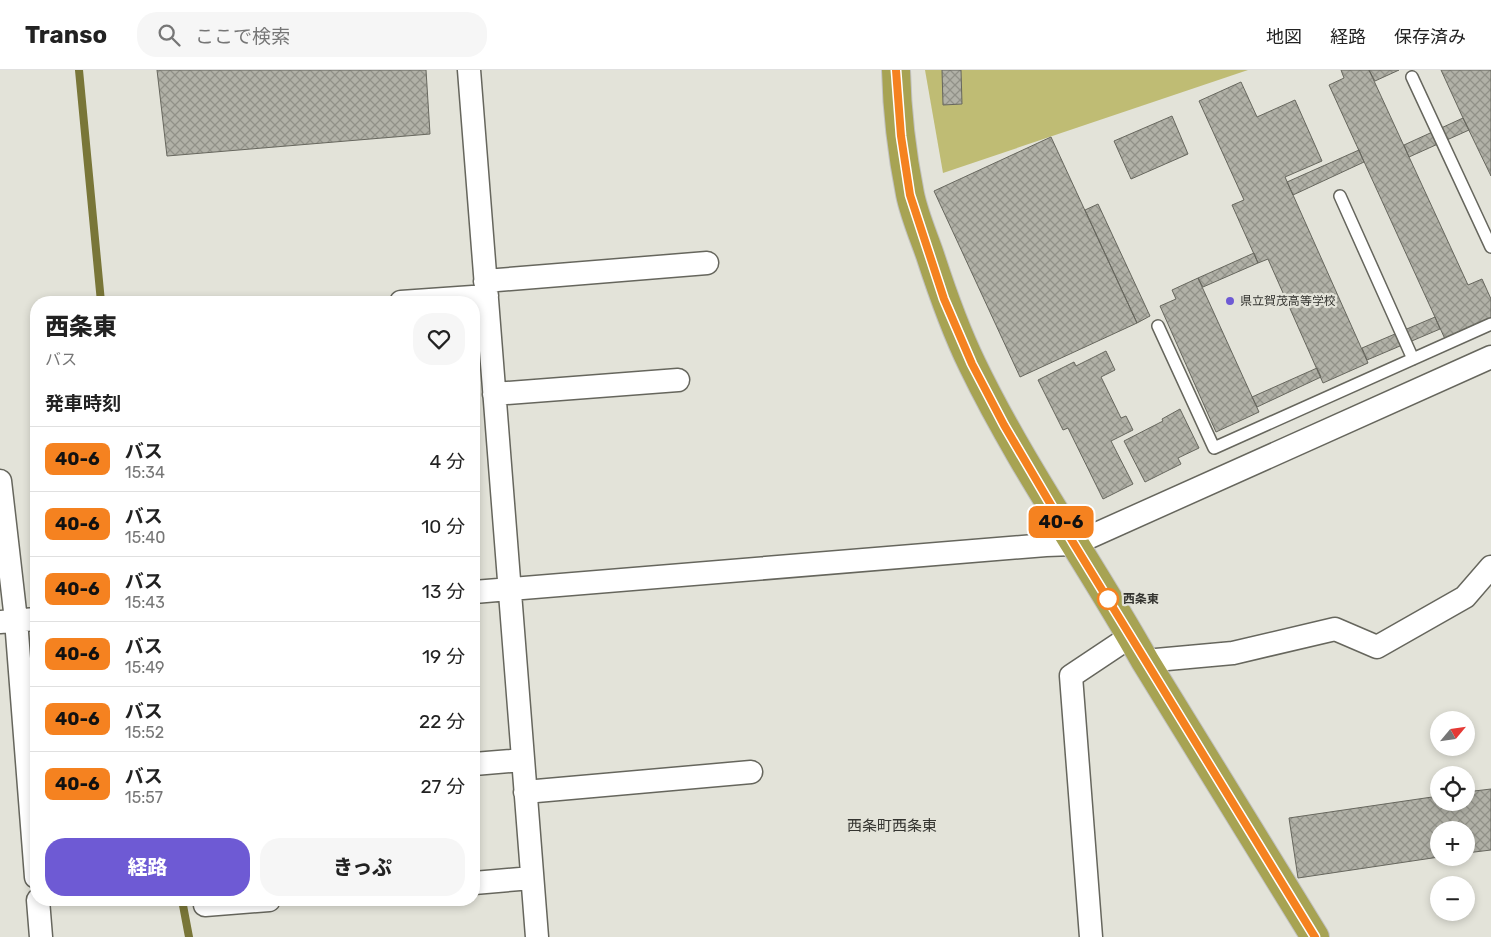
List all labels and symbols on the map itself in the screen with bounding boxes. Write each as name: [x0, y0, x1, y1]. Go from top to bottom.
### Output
place label: 県立賀茂高等学校: [1240, 294, 1336, 308]
marker: 県立賀茂高等学校: [1224, 295, 1236, 307]
line badge: 40-6: [1026, 506, 1096, 538]
marker: 西条東: [1097, 588, 1119, 610]
place label: 西条東: [1123, 592, 1159, 606]
north arrow: [1430, 711, 1475, 756]
district label: 西条町西条東: [847, 817, 937, 835]

